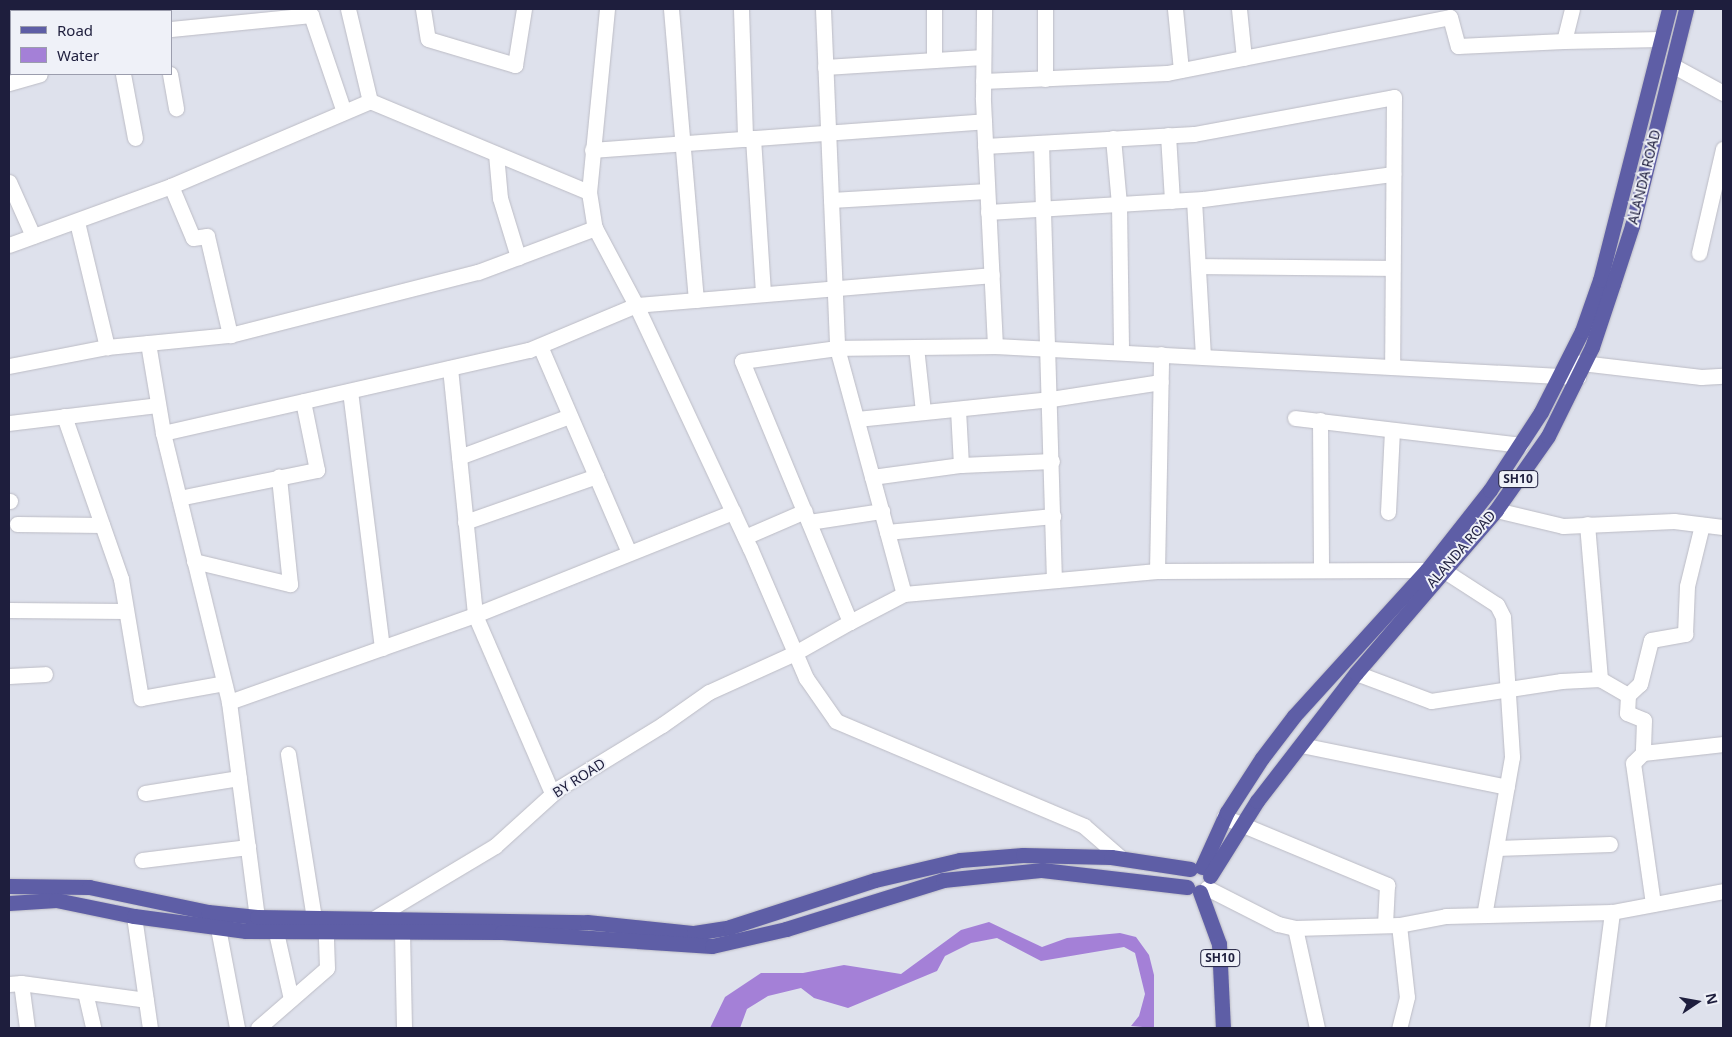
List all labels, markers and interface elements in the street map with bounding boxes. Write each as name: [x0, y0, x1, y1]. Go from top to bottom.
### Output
legend: [10, 10, 172, 75]
text: Road: [57, 20, 93, 40]
text: Water: [57, 45, 99, 65]
street label: ALANDA ROAD: [1624, 128, 1664, 226]
road number: SH10: [1498, 469, 1538, 488]
street label: ALANDA ROAD: [1423, 507, 1499, 591]
street label: BY ROAD: [550, 755, 608, 801]
road number: SH10: [1200, 948, 1240, 968]
north arrow: [1672, 977, 1722, 1027]
text: N: [1702, 991, 1723, 1006]

